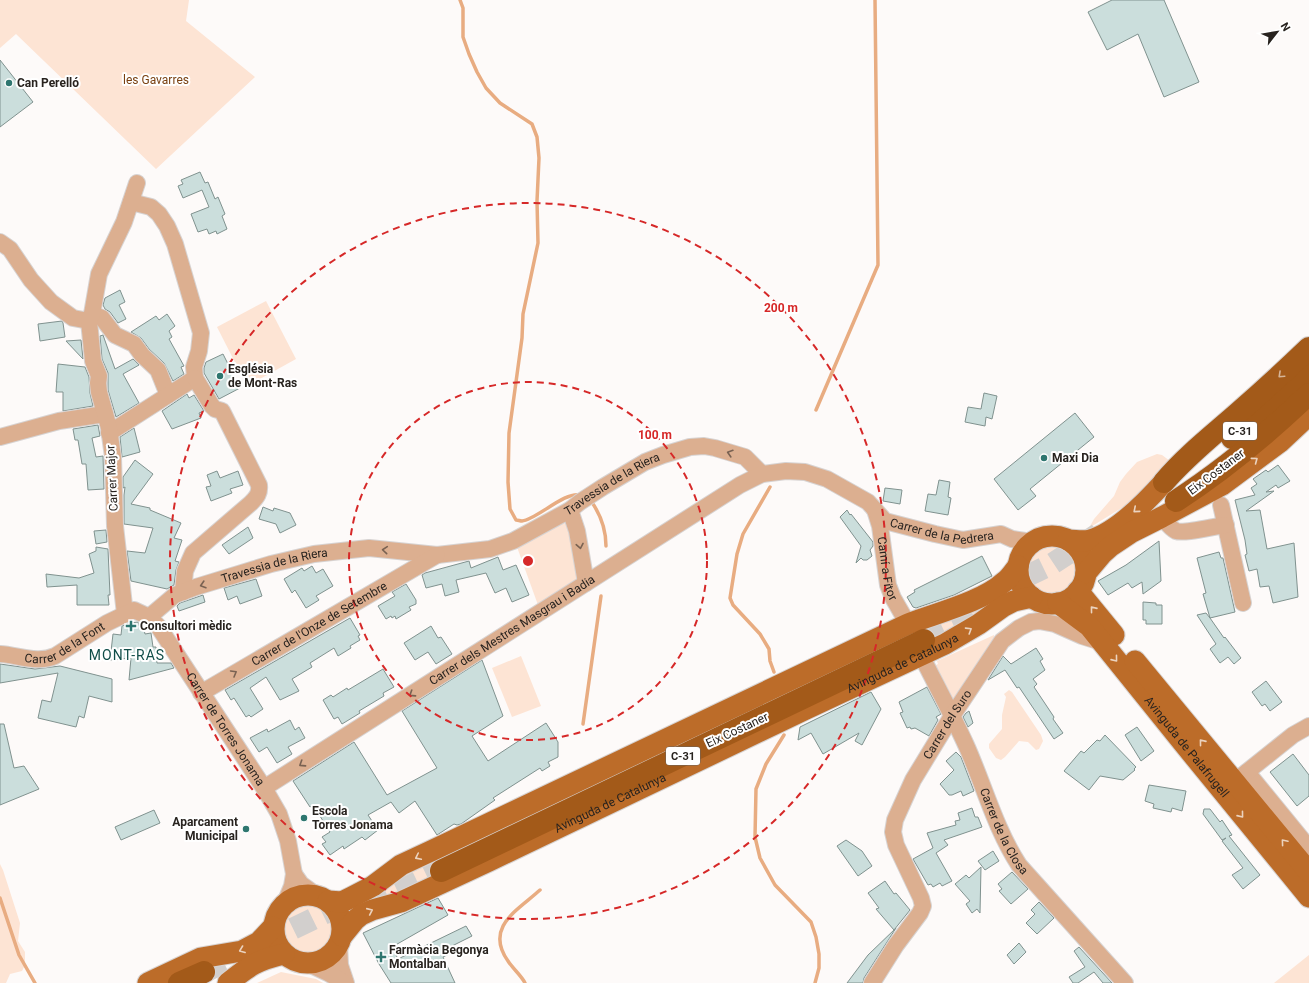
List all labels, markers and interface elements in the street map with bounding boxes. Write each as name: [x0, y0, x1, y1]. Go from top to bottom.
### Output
north arrow: [1257, 12, 1297, 52]
text: N: [1278, 20, 1293, 34]
park label: les Gavarres: [123, 73, 189, 87]
place label: Can Perelló: [17, 76, 79, 90]
marker: Can Perelló: [4, 78, 14, 88]
text: 200 m: [764, 301, 798, 315]
place label: Església de Mont-Ras: [228, 362, 297, 390]
one-way arrow: [1278, 370, 1285, 377]
marker: Església de Mont-Ras: [215, 371, 225, 381]
road number: C-31: [1223, 422, 1257, 440]
text: 100 m: [638, 428, 672, 442]
street label: Carrer Major: [103, 444, 121, 512]
street label: Eix Costaner: [1185, 446, 1247, 498]
one-way arrow: [727, 449, 734, 458]
street label: Travessia de la Riera: [562, 450, 662, 519]
place label: Maxi Dia: [1052, 451, 1099, 465]
marker: Maxi Dia: [1039, 453, 1049, 463]
one-way arrow: [1251, 458, 1258, 465]
one-way arrow: [1134, 505, 1141, 512]
street label: Carrer de la Pedrera: [889, 516, 995, 547]
street label: Camí a Fitor: [875, 536, 900, 603]
one-way arrow: [575, 543, 583, 549]
one-way arrow: [381, 545, 388, 554]
street label: Travessia de la Riera: [219, 546, 328, 586]
centre of rings: [521, 554, 535, 568]
street label: Carrer dels Mestres Masgrau i Badia: [427, 572, 597, 688]
street label: Carrer de l'Onze de Setembre: [249, 579, 390, 669]
one-way arrow: [200, 580, 207, 589]
one-way arrow: [1090, 606, 1097, 613]
street label: Carrer de la Font: [24, 619, 107, 666]
place label: Consultori mèdic: [140, 619, 232, 633]
marker: Consultori mèdic: [125, 620, 137, 632]
one-way arrow: [965, 628, 972, 635]
street label: Avinguda de Catalunya: [845, 631, 961, 696]
district label: MONT-RAS: [89, 647, 165, 663]
one-way arrow: [1111, 655, 1118, 662]
street label: Carrer de Torres Jonama: [183, 670, 268, 788]
one-way arrow: [230, 671, 237, 678]
street label: Carrer del Suro: [920, 687, 975, 762]
one-way arrow: [409, 689, 416, 697]
street label: Avinguda de Palafrugell: [1141, 694, 1232, 800]
street label: Eix Costaner: [704, 709, 770, 751]
one-way arrow: [1199, 739, 1206, 746]
road number: C-31: [666, 747, 700, 765]
one-way arrow: [299, 759, 306, 767]
street label: Avinguda de Catalunya: [552, 770, 668, 836]
street label: Carrer de la Closa: [977, 786, 1031, 877]
place label: Escola Torres Jonama: [312, 804, 394, 832]
one-way arrow: [1237, 810, 1244, 817]
marker: Escola Torres Jonama: [299, 813, 309, 823]
place label: Aparcament Municipal: [172, 815, 238, 843]
marker: Aparcament Municipal: [241, 824, 251, 834]
one-way arrow: [1282, 840, 1289, 847]
one-way arrow: [415, 852, 423, 860]
one-way arrow: [366, 908, 373, 916]
place label: Farmàcia Begonya Montalban: [389, 943, 489, 971]
one-way arrow: [239, 945, 246, 953]
marker: Farmàcia Begonya Montalban: [376, 952, 386, 962]

